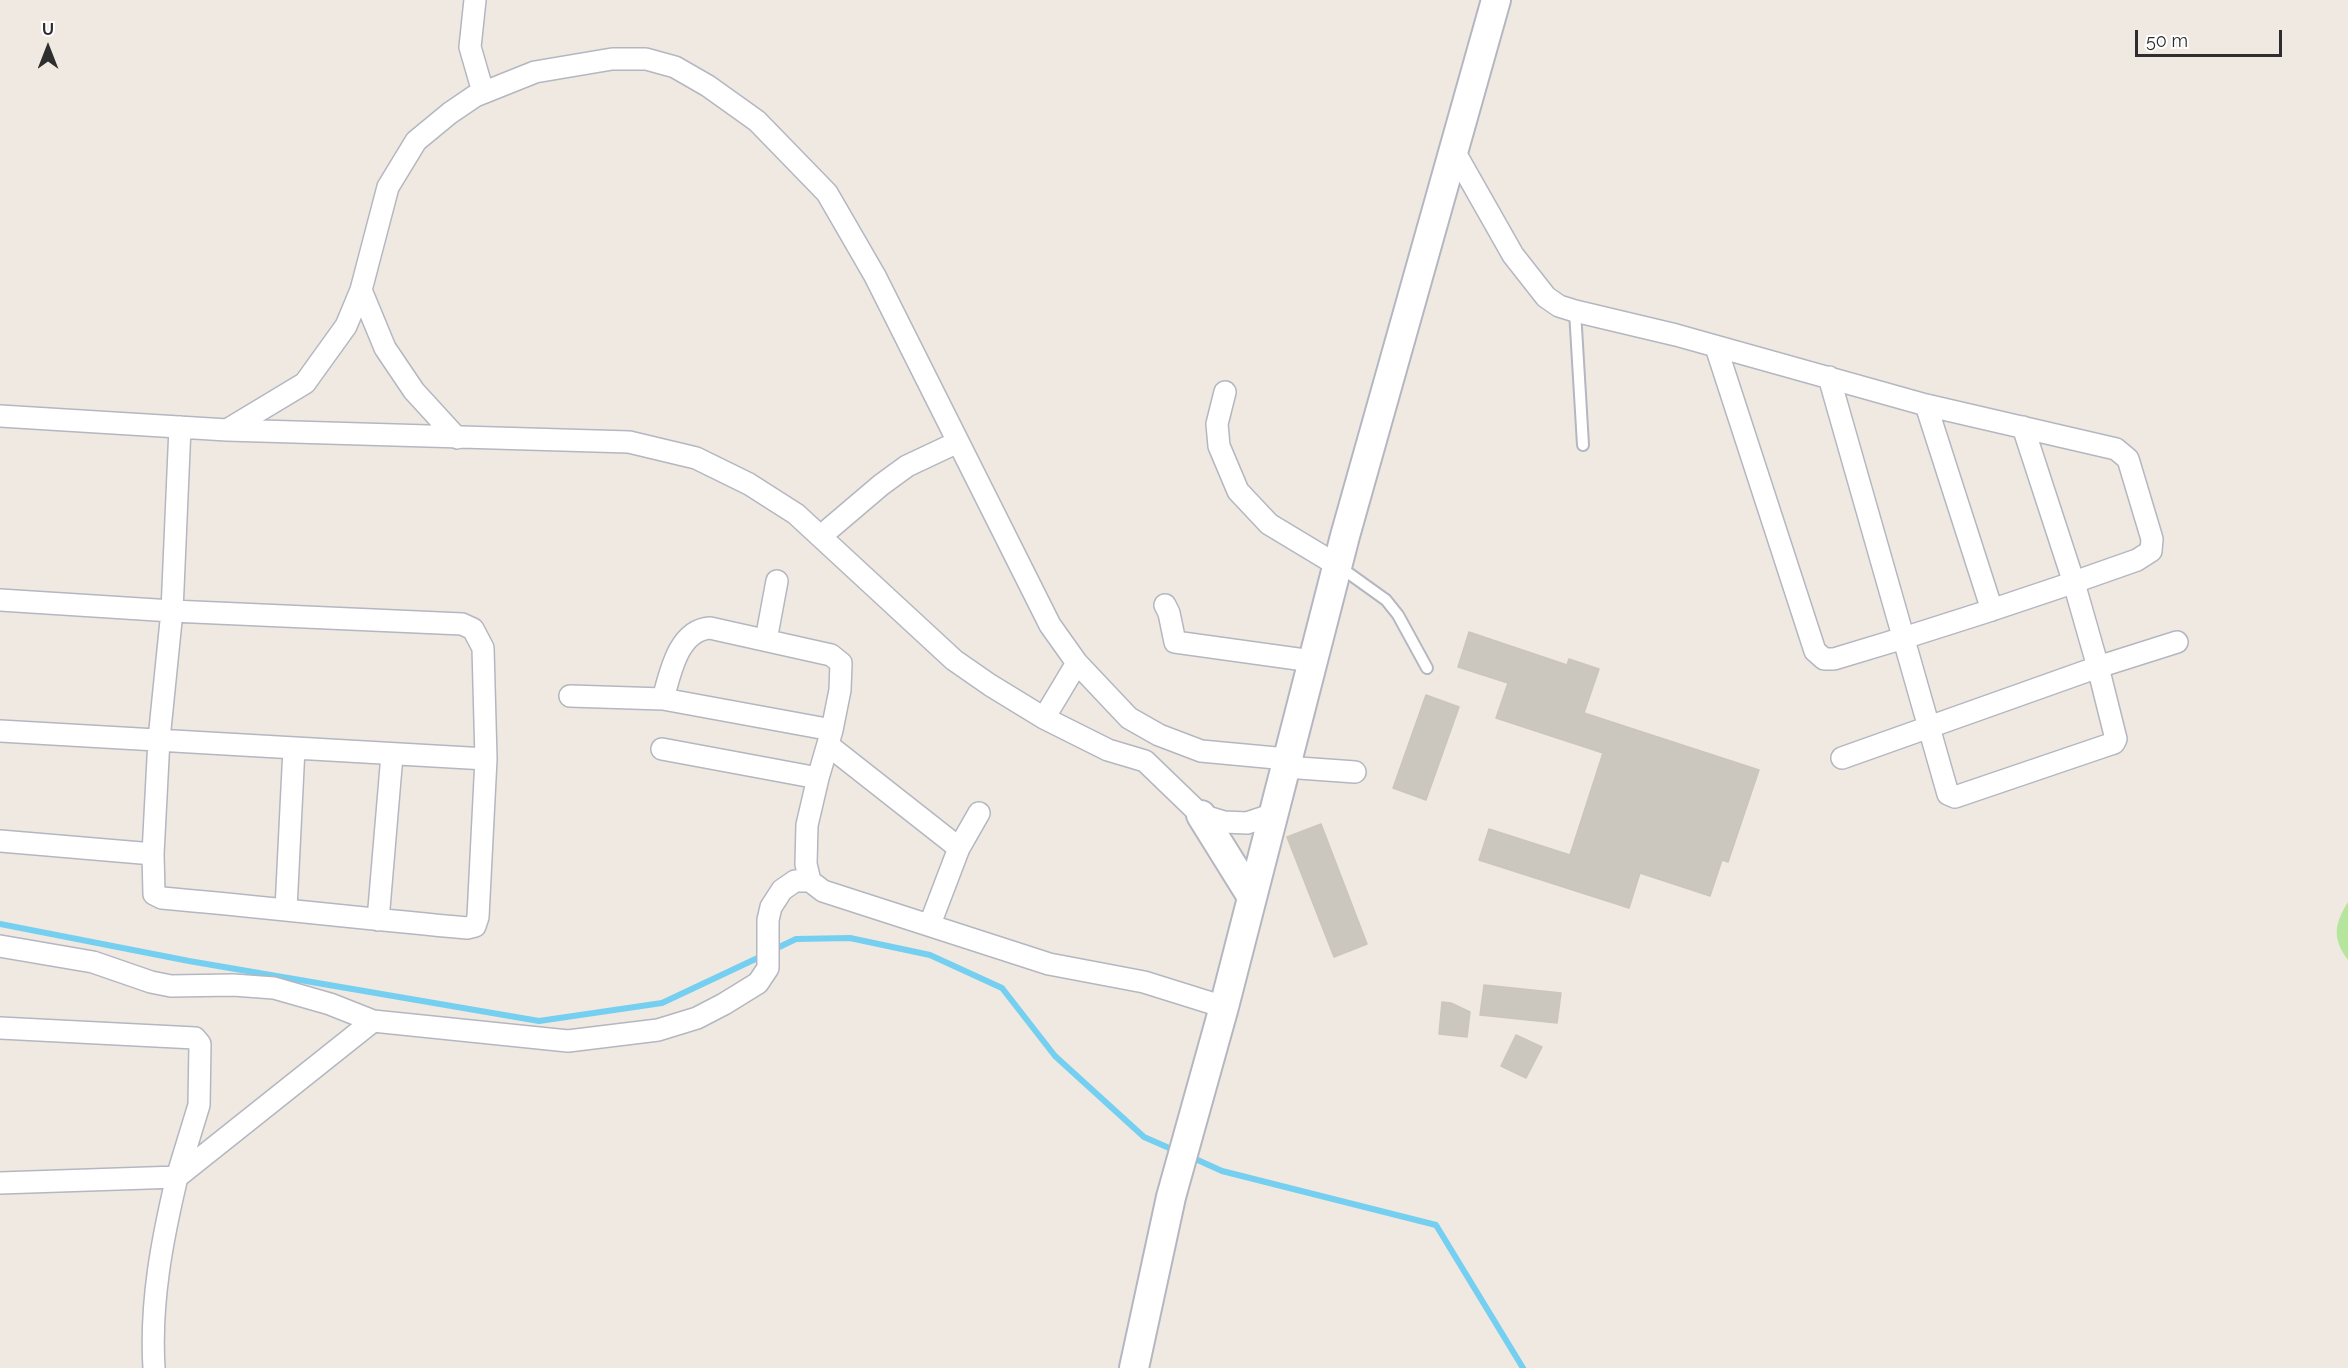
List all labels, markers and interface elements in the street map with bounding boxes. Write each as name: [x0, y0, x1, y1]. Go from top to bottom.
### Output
north arrow: [18, 18, 78, 78]
scale bar: [2138, 18, 2285, 56]
text: U: [42, 20, 54, 39]
text: 50 m: [2146, 30, 2188, 51]

